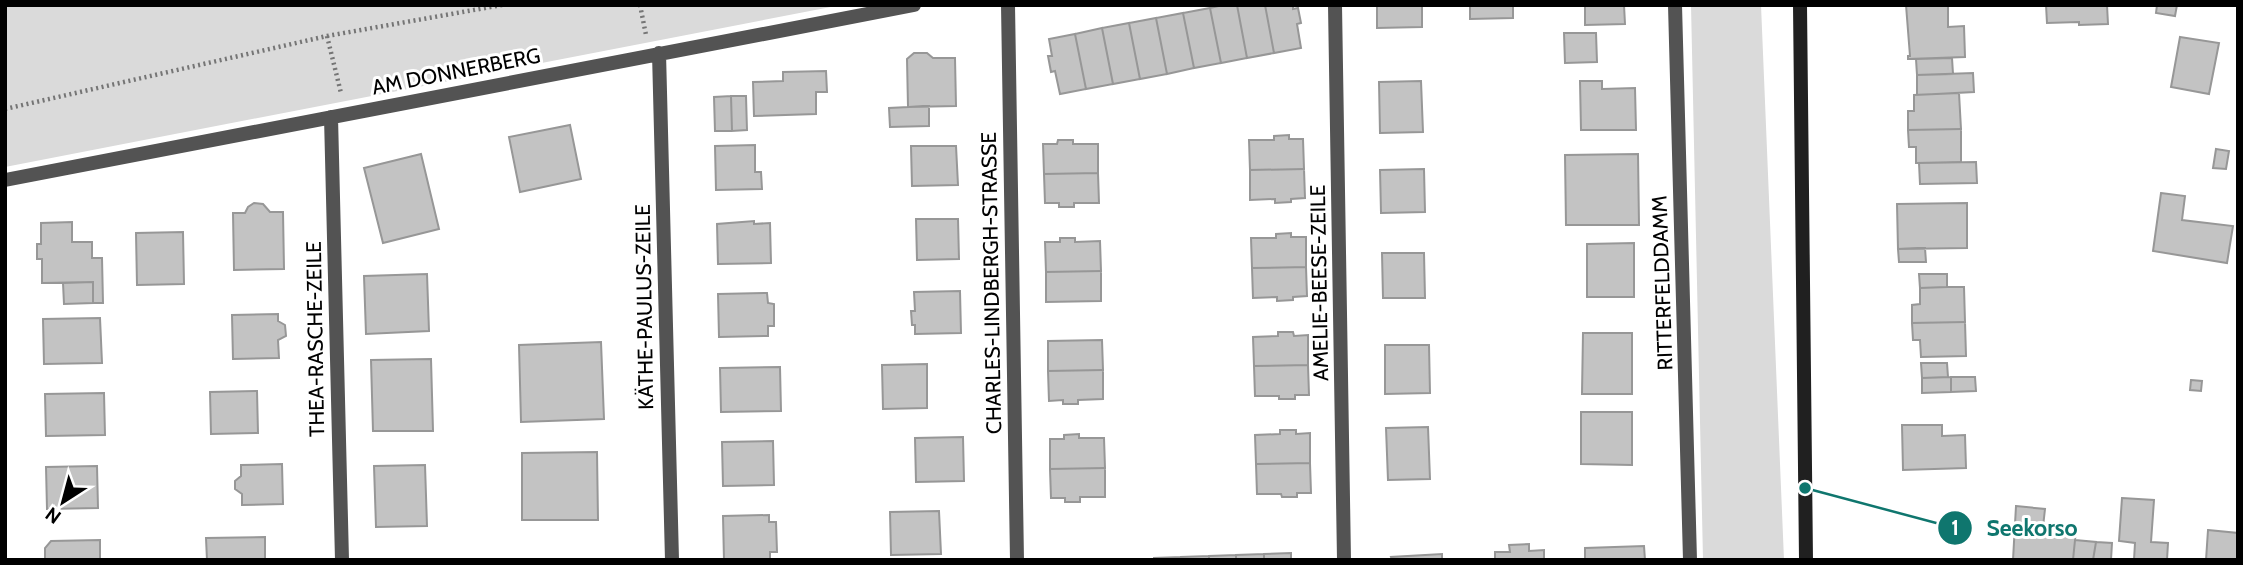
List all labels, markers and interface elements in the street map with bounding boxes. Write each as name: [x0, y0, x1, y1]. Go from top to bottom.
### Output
street label: AM DONNERBERG: [370, 42, 542, 100]
street label: CHARLES-LINDBERGH-STRASSE: [976, 132, 1006, 434]
street label: AMELIE-BEESE-ZEILE: [1305, 185, 1333, 381]
street label: RITTERFELDDAMM: [1646, 195, 1678, 371]
street label: KÄTHE-PAULUS-ZEILE: [630, 204, 658, 410]
street label: THEA-RASCHE-ZEILE: [301, 241, 329, 437]
north arrow: [28, 467, 98, 537]
text: N: [41, 502, 65, 529]
callout: Seekorso: [1937, 506, 2092, 550]
text: Seekorso: [1986, 514, 2078, 542]
text: 1: [1951, 515, 1959, 540]

